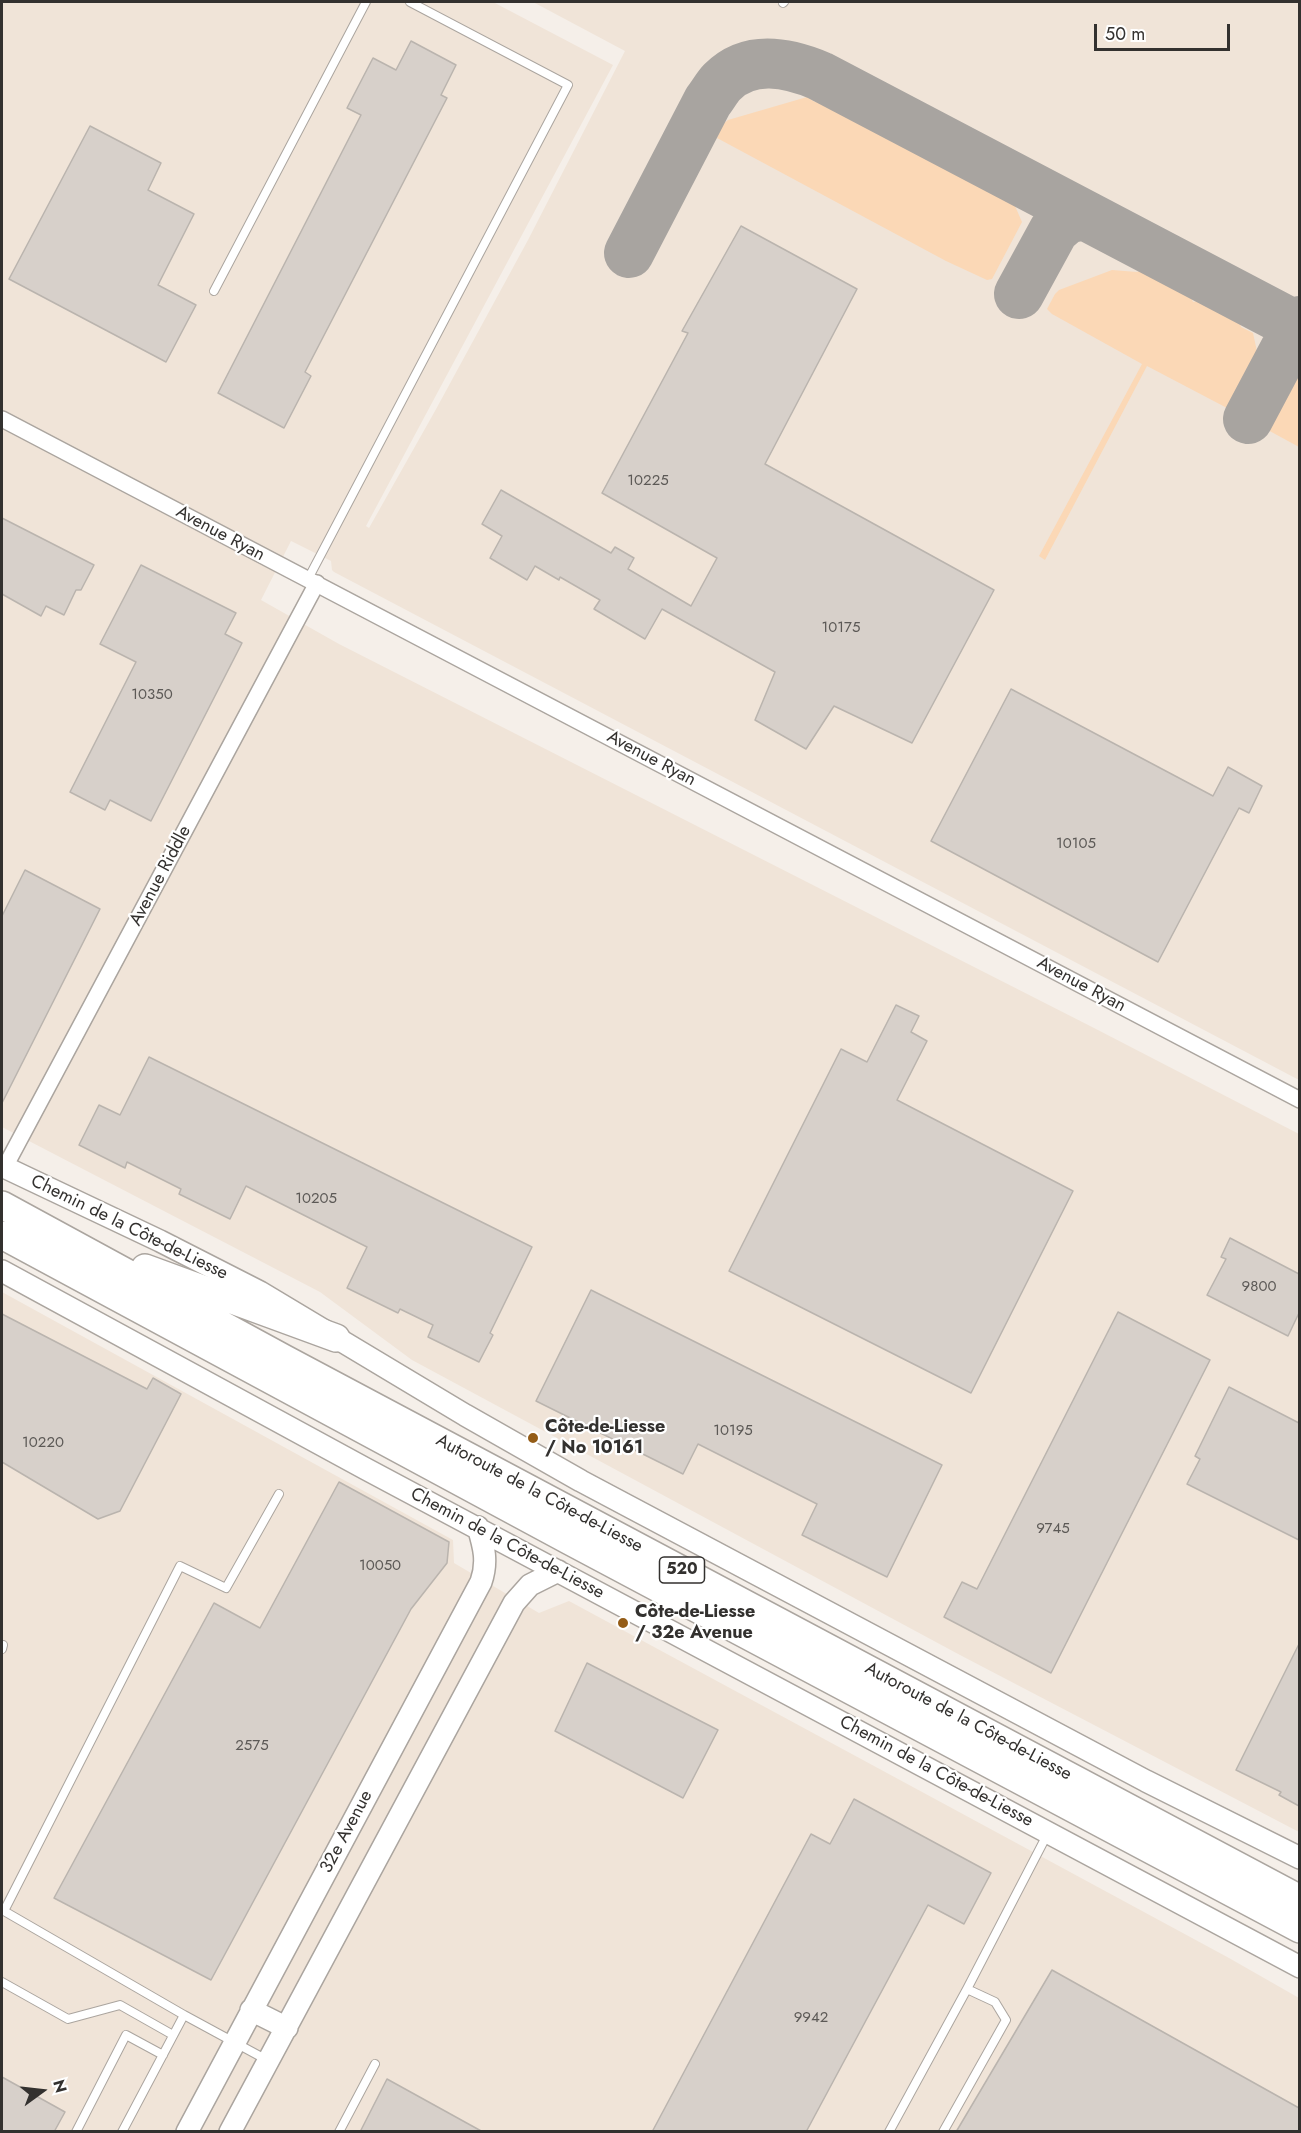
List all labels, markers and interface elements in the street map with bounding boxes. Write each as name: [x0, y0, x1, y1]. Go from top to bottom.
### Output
scale bar: [1097, 12, 1234, 50]
text: 50 m: [1105, 21, 1145, 47]
house number: 10225: [627, 472, 669, 490]
street label: Avenue Ryan: [172, 502, 268, 566]
house number: 10175: [822, 619, 860, 637]
house number: 10350: [131, 686, 173, 704]
street label: Avenue Ryan: [603, 727, 699, 791]
street label: Avenue Riddle: [126, 822, 196, 930]
house number: 10105: [1056, 835, 1096, 853]
street label: Avenue Ryan: [1033, 953, 1129, 1017]
street label: Chemin de la Côte-de-Liesse: [27, 1171, 231, 1285]
house number: 10205: [295, 1190, 337, 1208]
house number: 9800: [1242, 1278, 1276, 1296]
place label: Côte-de-Liesse / No 10161: [545, 1417, 665, 1460]
house number: 10195: [713, 1422, 753, 1440]
street label: Autoroute de la Côte-de-Liesse: [432, 1430, 646, 1558]
marker: Côte-de-Liesse / No 10161: [526, 1431, 540, 1445]
house number: 10220: [22, 1434, 64, 1452]
street label: Chemin de la Côte-de-Liesse: [406, 1484, 608, 1604]
house number: 9745: [1036, 1520, 1070, 1538]
house number: 10050: [359, 1557, 401, 1575]
road number: 520: [660, 1557, 704, 1583]
place label: Côte-de-Liesse / 32e Avenue: [635, 1602, 755, 1644]
marker: Côte-de-Liesse / 32e Avenue: [616, 1616, 630, 1630]
street label: Autoroute de la Côte-de-Liesse: [861, 1658, 1075, 1786]
street label: Chemin de la Côte-de-Liesse: [835, 1712, 1037, 1832]
house number: 2575: [235, 1737, 269, 1755]
street label: 32e Avenue: [316, 1787, 378, 1877]
house number: 9942: [794, 2009, 828, 2027]
north arrow: [12, 2061, 72, 2121]
text: N: [47, 2077, 73, 2095]

